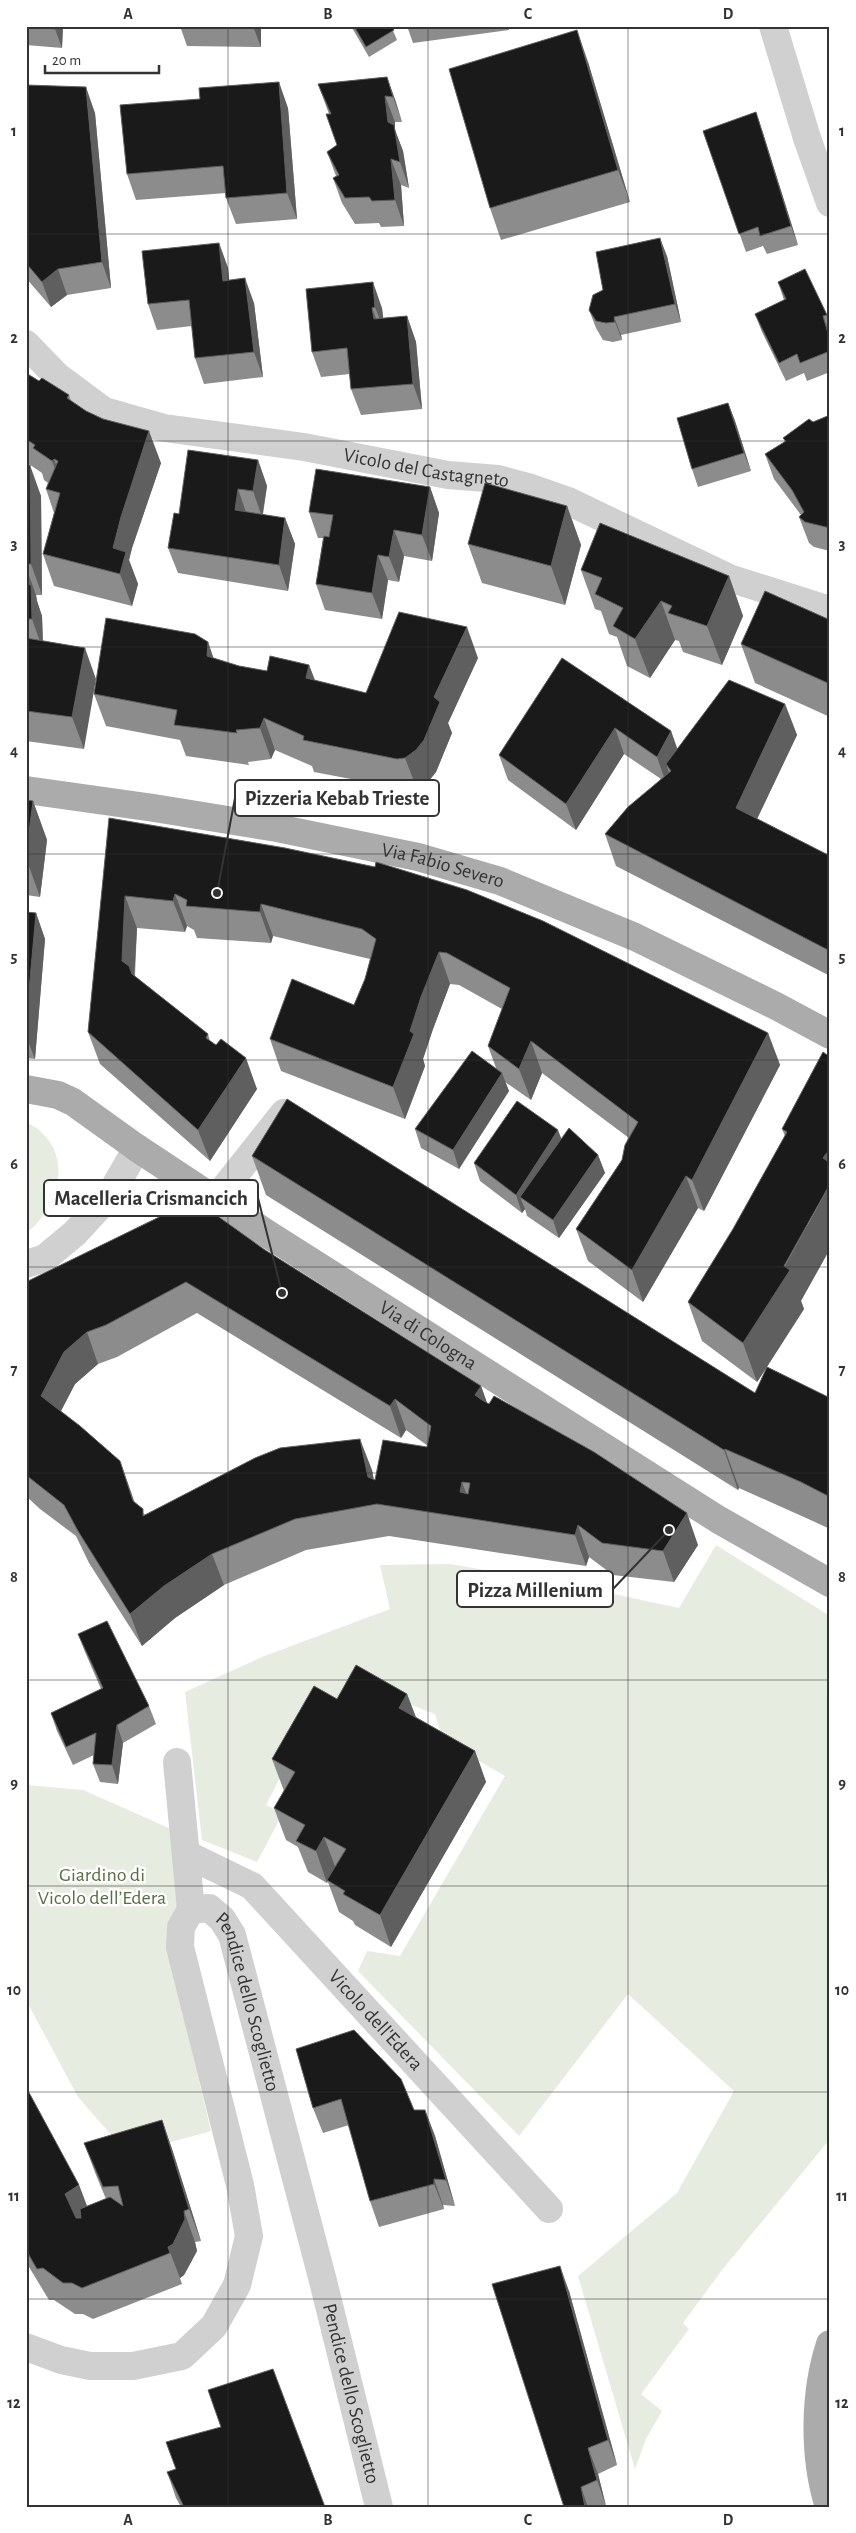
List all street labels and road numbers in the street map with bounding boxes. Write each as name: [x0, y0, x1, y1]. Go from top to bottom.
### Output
street label: Vicolo del Castagneto: [342, 445, 511, 492]
street label: Via Fabio Severo: [380, 840, 507, 892]
street label: Via di Cologna: [376, 1297, 480, 1374]
street label: Pendice dello Scoglietto: [212, 1908, 283, 2093]
street label: Vicolo dell'Edera: [325, 1966, 427, 2075]
street label: Pendice dello Scoglietto: [319, 2301, 383, 2486]

